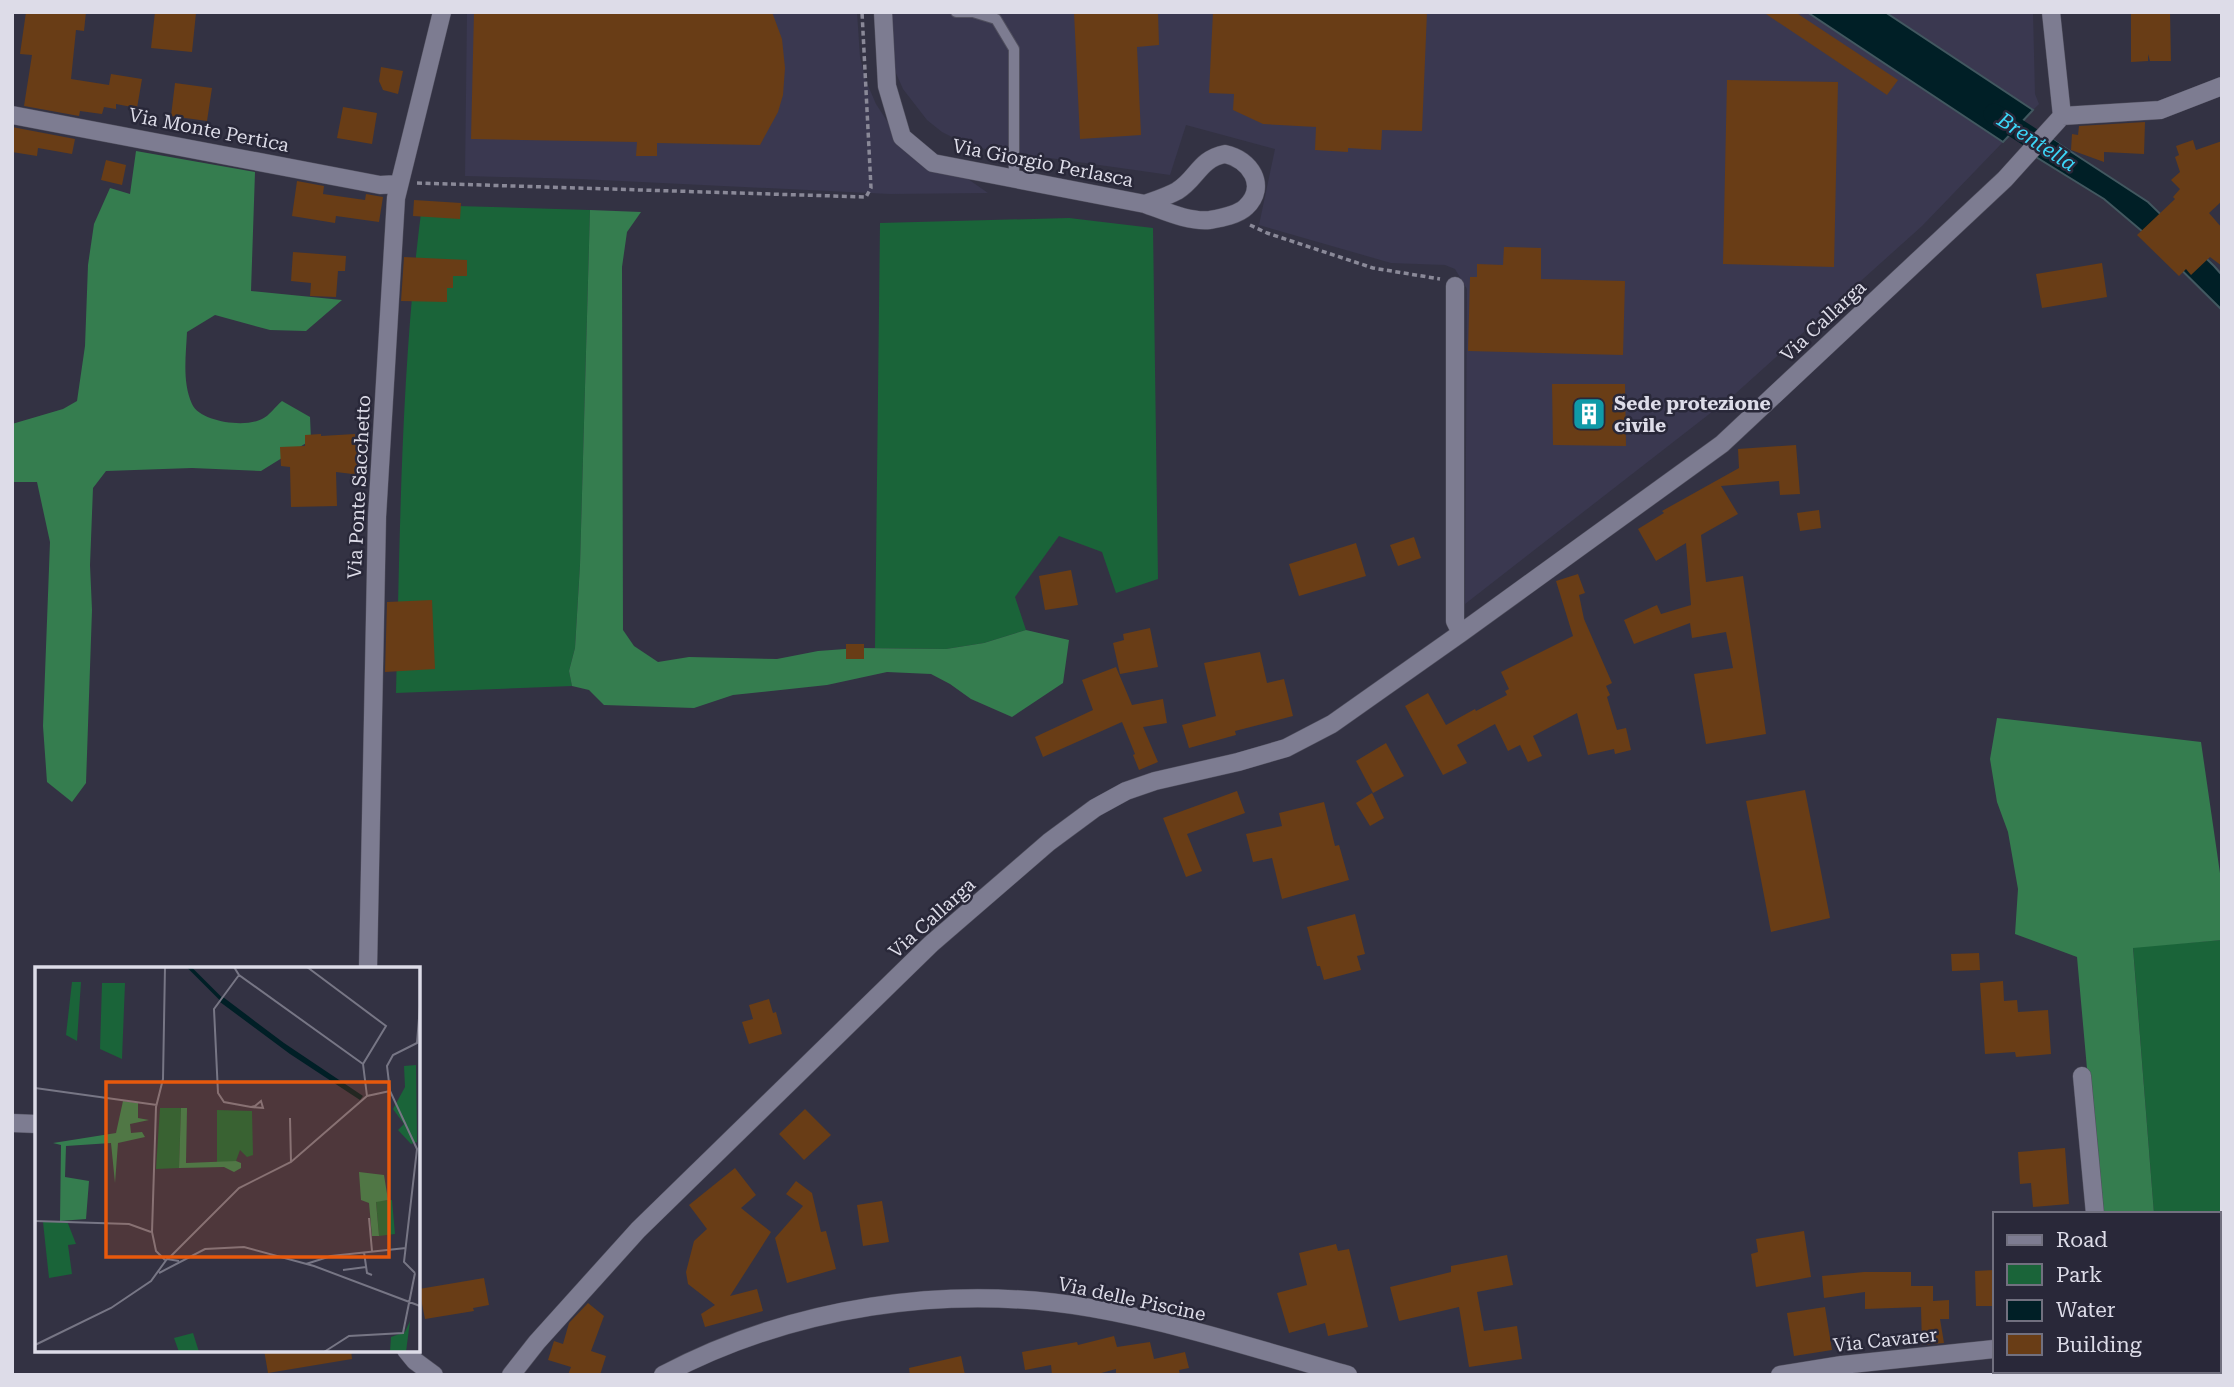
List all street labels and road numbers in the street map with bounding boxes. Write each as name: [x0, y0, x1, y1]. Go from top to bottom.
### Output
street label: Via Monte Pertica: [127, 103, 292, 157]
street label: Via Giorgio Perlasca: [951, 134, 1136, 192]
street label: Via Callarga: [1775, 275, 1871, 366]
street label: Via Ponte Sacchetto: [343, 394, 375, 580]
street label: Via Callarga: [884, 873, 981, 963]
street label: Via delle Piscine: [1056, 1272, 1208, 1326]
street label: Via Cavarer: [1832, 1323, 1938, 1357]

